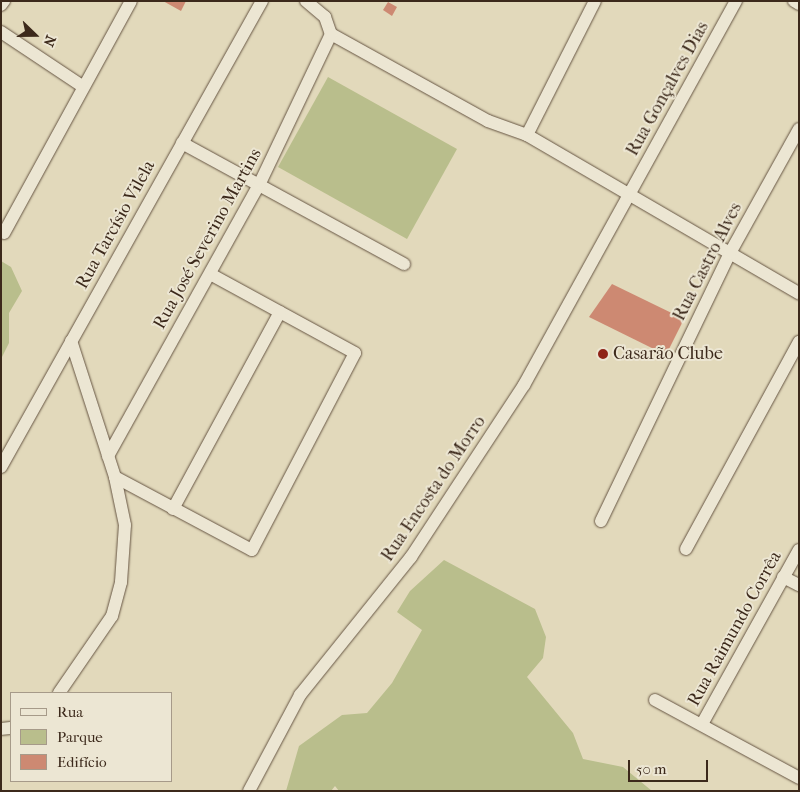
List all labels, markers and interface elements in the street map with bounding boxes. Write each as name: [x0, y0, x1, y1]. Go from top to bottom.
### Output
north arrow: [10, 10, 60, 60]
street label: Rua Gonçalves Dias: [622, 18, 714, 160]
text: N: [40, 33, 59, 49]
street label: Rua José Severino Martins: [149, 145, 267, 333]
street label: Rua Tarcísio Vilela: [72, 157, 160, 293]
street label: Rua Castro Alves: [669, 199, 747, 325]
place label: Casarão Clube: [613, 343, 723, 365]
marker: Casarão Clube: [597, 348, 609, 360]
street label: Rua Encosta do Morro: [377, 412, 491, 566]
street label: Rua Raimundo Corrêa: [683, 548, 787, 710]
legend: [10, 692, 172, 782]
text: Rua: [57, 703, 83, 721]
text: Parque: [57, 728, 103, 746]
scale bar: [630, 750, 710, 782]
text: Edifício: [57, 753, 107, 771]
text: 50 m: [636, 760, 666, 778]

